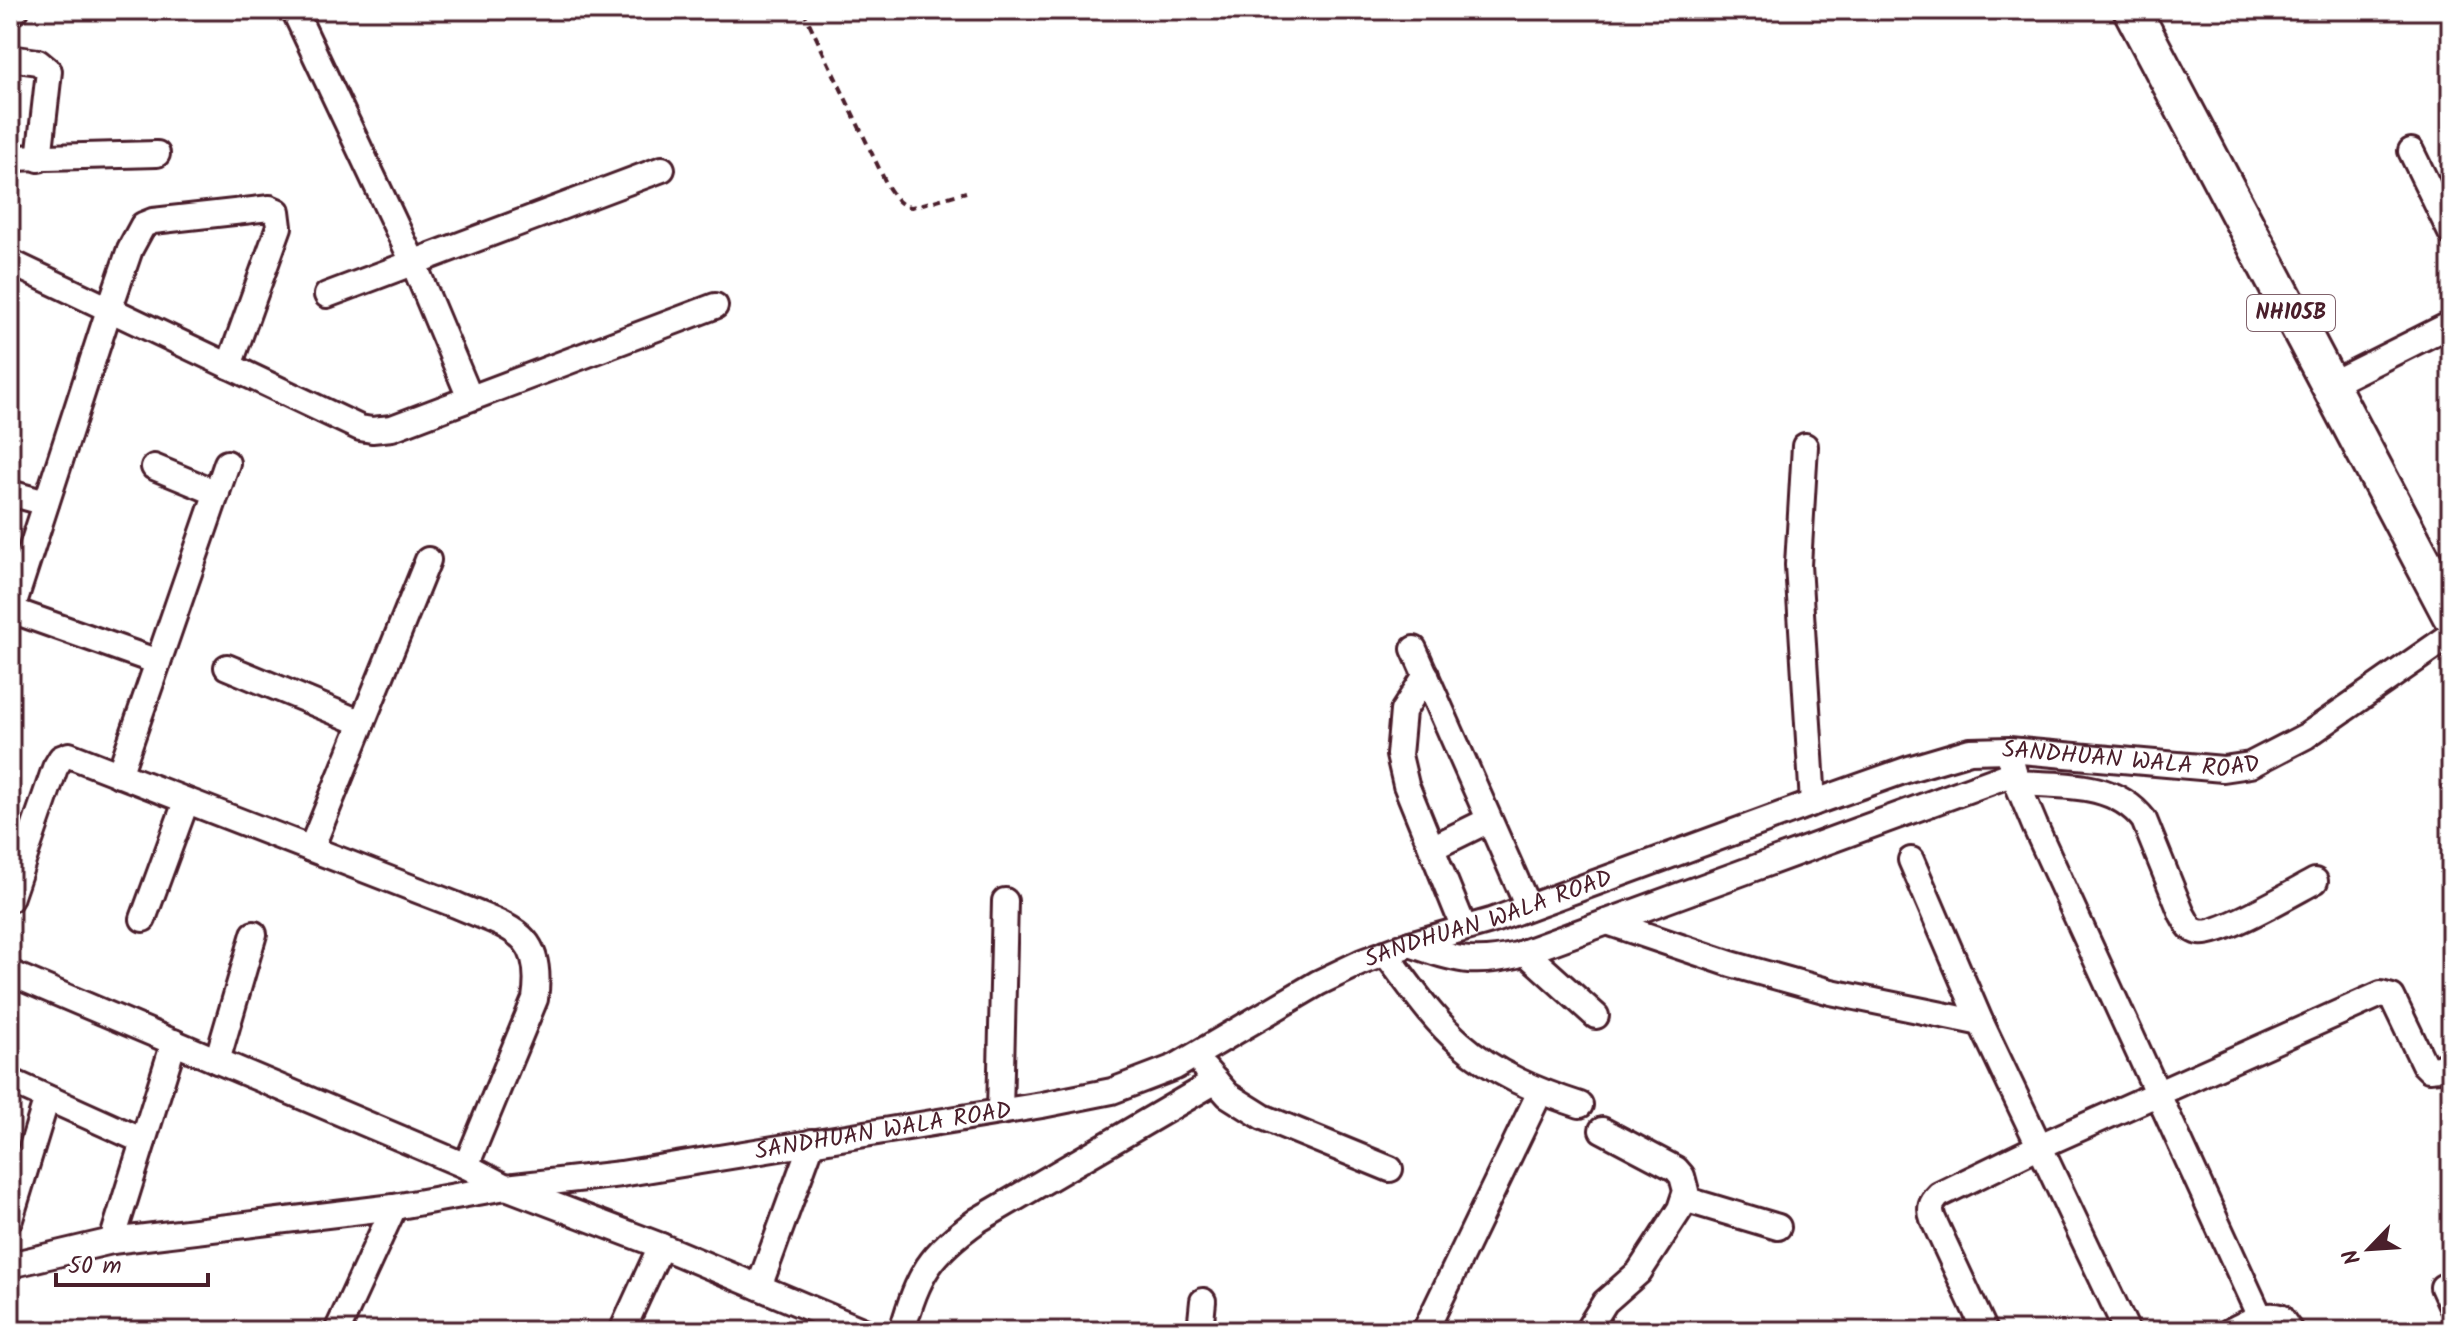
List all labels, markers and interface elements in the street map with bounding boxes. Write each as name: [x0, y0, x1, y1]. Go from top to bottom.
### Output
road number: NH105B: [2247, 295, 2335, 331]
street label: SANDHUAN WALA ROAD: [2002, 730, 2268, 789]
street label: SANDHUAN WALA ROAD: [1359, 859, 1618, 979]
street label: SANDHUAN WALA ROAD: [752, 1091, 1014, 1171]
north arrow: [2329, 1209, 2409, 1289]
scale bar: [56, 1237, 208, 1287]
text: N: [2334, 1243, 2372, 1270]
text: 50 m: [68, 1247, 122, 1286]

